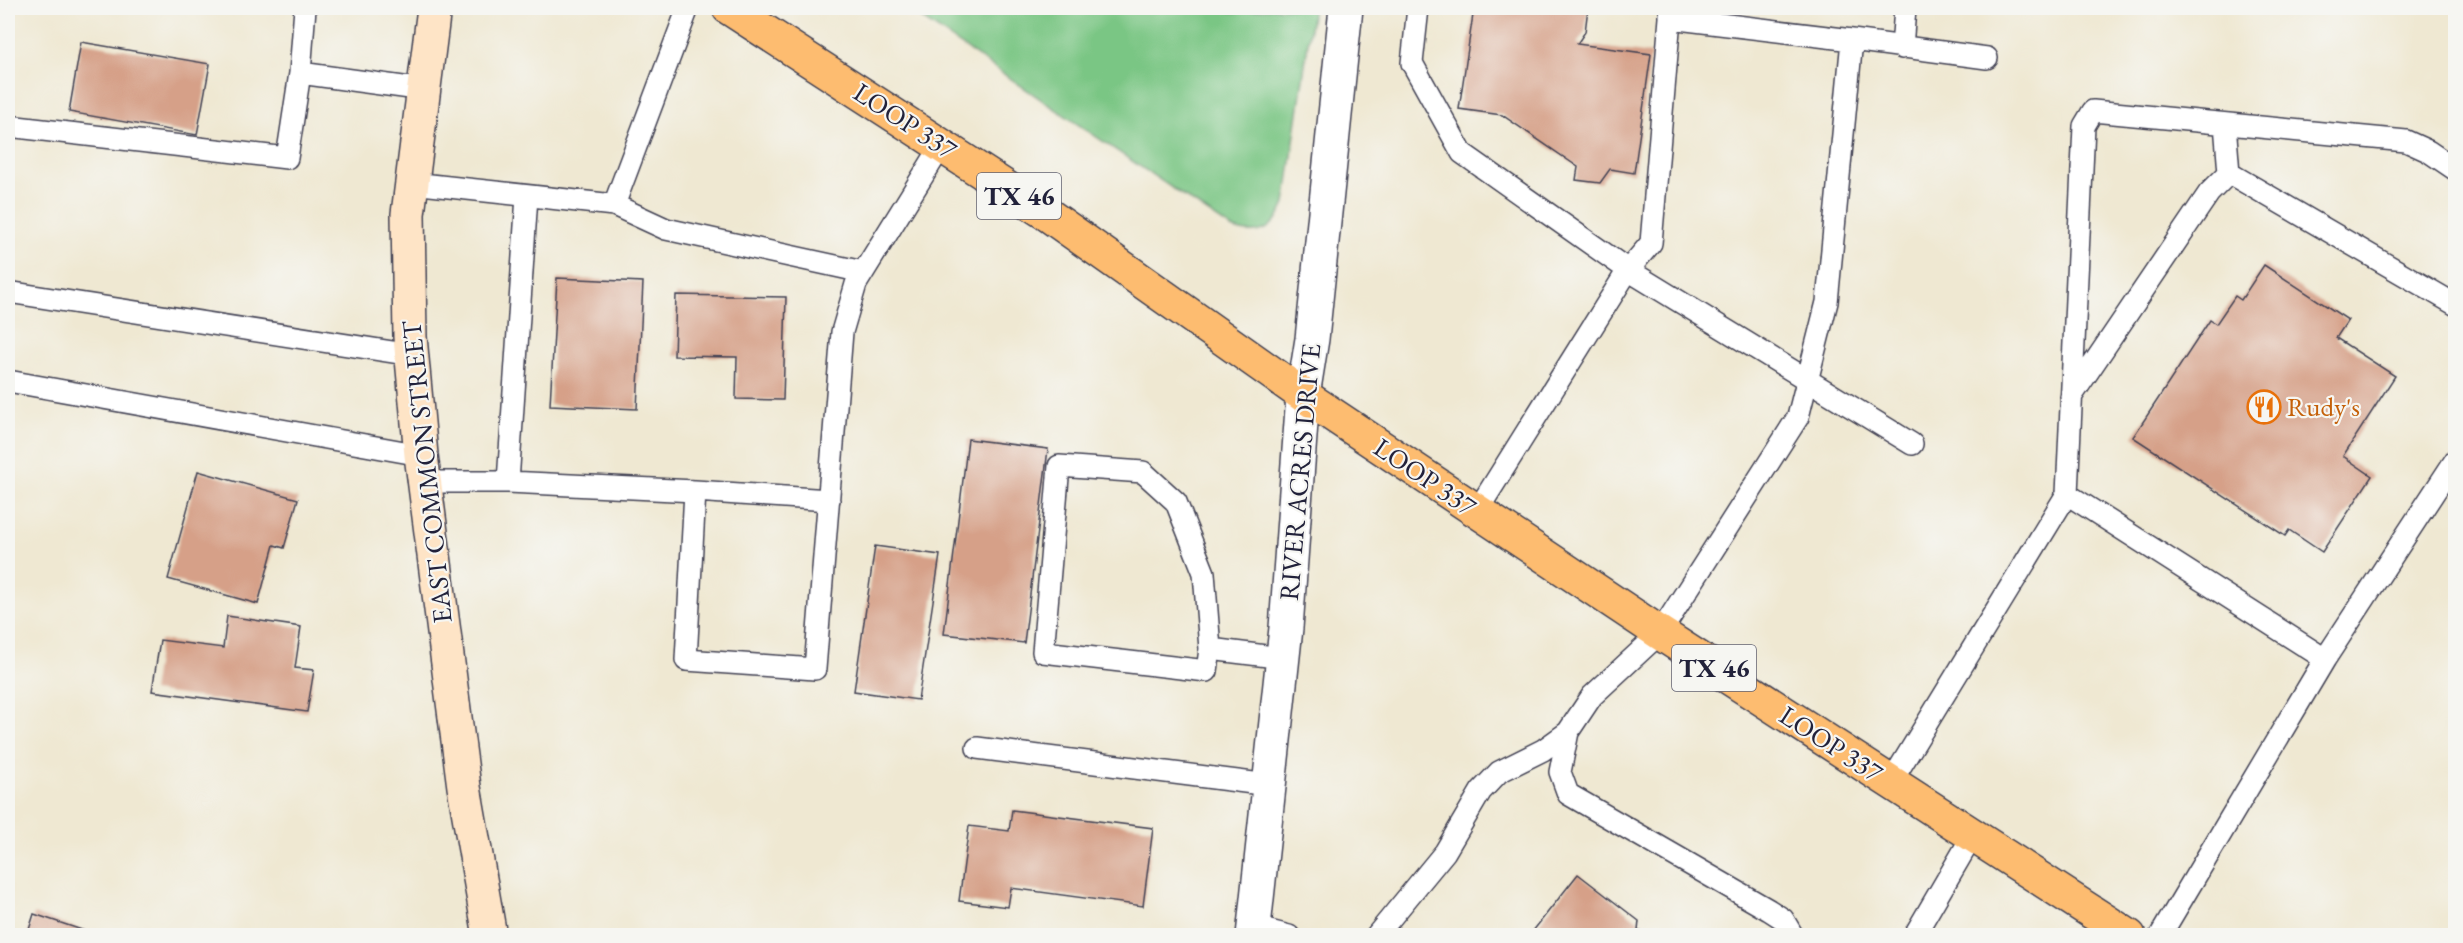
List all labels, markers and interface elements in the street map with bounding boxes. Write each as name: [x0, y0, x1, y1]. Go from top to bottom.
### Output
street label: LOOP 337: [847, 74, 964, 167]
road number: TX 46: [977, 173, 1061, 219]
street label: EAST COMMON STREET: [393, 318, 460, 625]
street label: RIVER ACRES DRIVE: [1271, 342, 1328, 602]
restaurant icon: Rudy's: [2246, 389, 2282, 425]
place label: Rudy's: [2287, 389, 2360, 424]
street label: LOOP 337: [1367, 430, 1484, 524]
road number: TX 46: [1672, 645, 1756, 691]
street label: LOOP 337: [1773, 697, 1890, 790]

